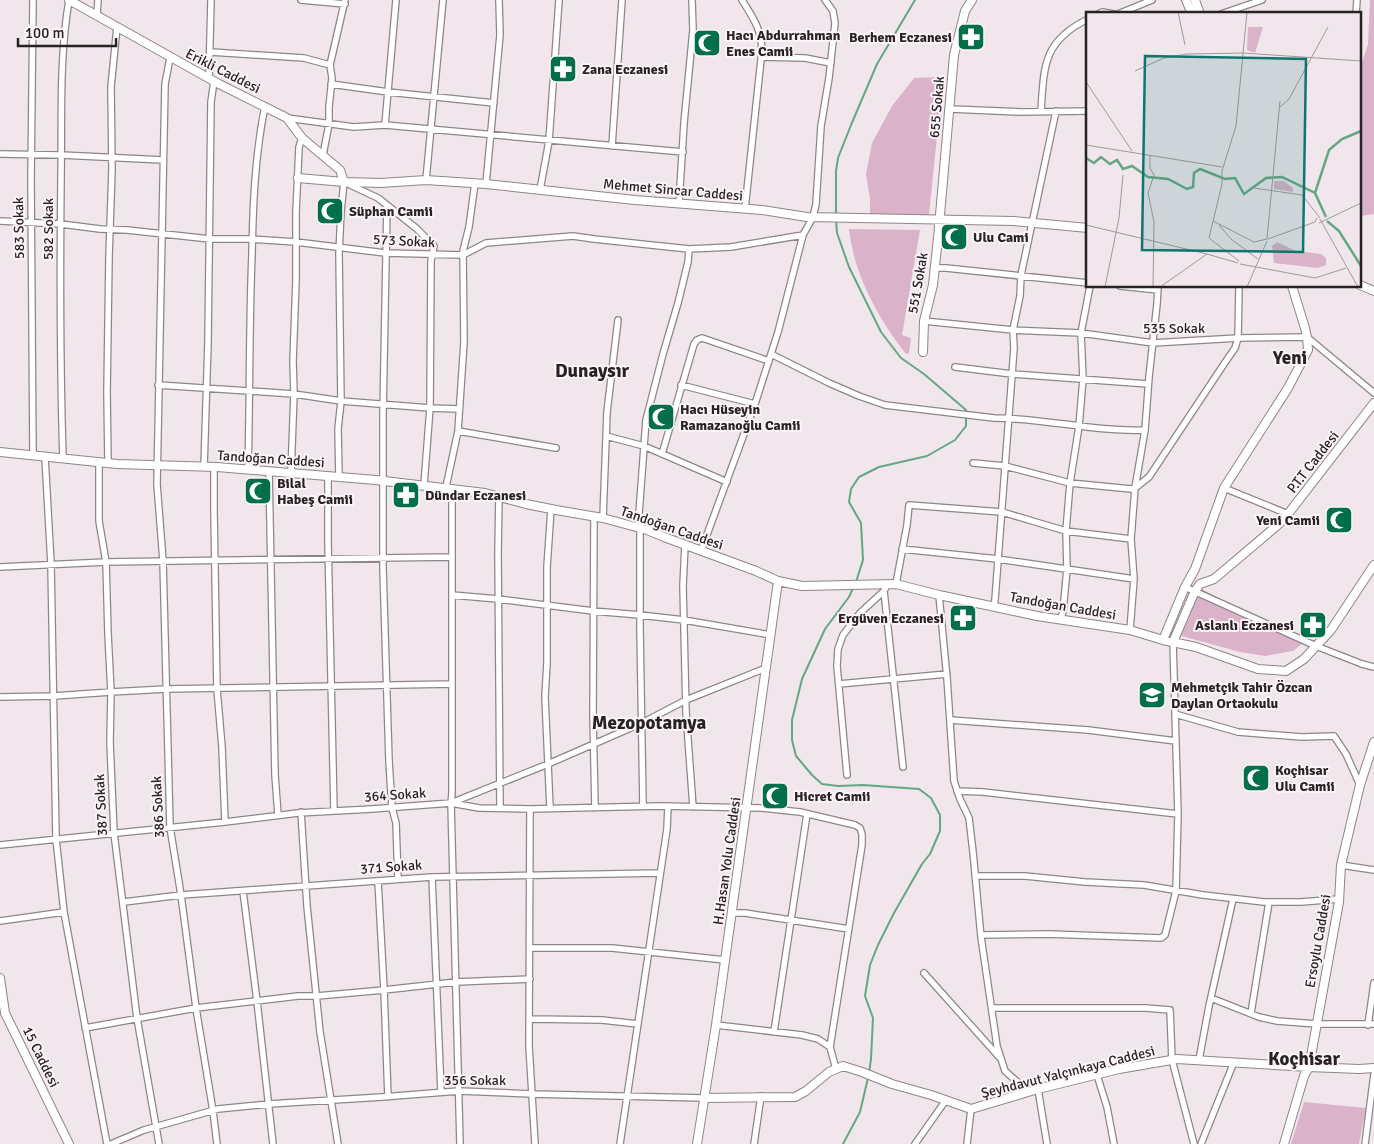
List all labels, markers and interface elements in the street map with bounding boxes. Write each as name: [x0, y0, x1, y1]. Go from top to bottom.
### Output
inset map: [1086, 12, 1362, 288]
scale bar: [18, 15, 115, 47]
pharmacy icon: Berhem Eczanesi: [956, 22, 986, 52]
text: 100 m: [25, 24, 65, 42]
place label: Hacı Abdurrahman Enes Camii: [726, 27, 841, 60]
mosque icon: Hacı Abdurrahman Enes Camii: [692, 28, 722, 58]
place label: Berhem Eczanesi: [849, 29, 952, 46]
street label: Erikli Caddesi: [183, 45, 263, 97]
pharmacy icon: Zana Eczanesi: [548, 54, 578, 84]
place label: Zana Eczanesi: [582, 61, 668, 78]
street label: 655 Sokak: [926, 75, 948, 139]
street label: Mehmet Sincar Caddesi: [602, 175, 744, 205]
mosque icon: Süphan Camii: [315, 196, 345, 226]
street label: 583 Sokak: [10, 197, 28, 259]
street label: 582 Sokak: [40, 198, 57, 260]
place label: Süphan Camii: [349, 203, 433, 220]
mosque icon: Ulu Cami: [939, 222, 969, 252]
place label: Ulu Cami: [973, 229, 1029, 246]
street label: 573 Sokak: [373, 231, 435, 251]
street label: 551 Sokak: [904, 251, 932, 315]
street label: 535 Sokak: [1143, 320, 1205, 337]
district label: Yeni: [1272, 346, 1307, 370]
district label: Dunaysır: [555, 359, 630, 383]
place label: Hacı Hüseyin Ramazanoğlu Camii: [680, 401, 800, 434]
mosque icon: Hacı Hüseyin Ramazanoğlu Camii: [646, 402, 676, 432]
street label: P.T.T Caddesi: [1284, 428, 1342, 496]
street label: Tandoğan Caddesi: [217, 447, 325, 471]
place label: Bilal Habeş Camii: [277, 475, 353, 508]
mosque icon: Bilal Habeş Camii: [243, 476, 273, 506]
pharmacy icon: Dündar Eczanesi: [391, 480, 421, 510]
place label: Dündar Eczanesi: [425, 487, 526, 504]
street label: Tandoğan Caddesi: [618, 502, 726, 554]
mosque icon: Yeni Camii: [1324, 505, 1354, 535]
place label: Yeni Camii: [1255, 512, 1320, 529]
street label: Tandoğan Caddesi: [1008, 588, 1118, 624]
pharmacy icon: Ergüven Eczanesi: [948, 603, 978, 633]
place label: Ergüven Eczanesi: [838, 610, 944, 627]
pharmacy icon: Aslanlı Eczanesi: [1298, 610, 1328, 640]
place label: Aslanlı Eczanesi: [1195, 617, 1294, 634]
place label: Mehmetçik Tahir Özcan Daylan Ortaokulu: [1171, 679, 1313, 712]
school or university icon: Mehmetçik Tahir Özcan Daylan Ortaokulu: [1137, 680, 1167, 710]
district label: Mezopotamya: [592, 711, 707, 735]
place label: Koçhisar Ulu Camii: [1275, 762, 1335, 795]
mosque icon: Koçhisar Ulu Camii: [1241, 763, 1271, 793]
street label: 387 Sokak: [91, 774, 111, 836]
street label: 386 Sokak: [148, 776, 168, 838]
mosque icon: Hicret Camii: [760, 781, 790, 811]
street label: 364 Sokak: [363, 784, 427, 806]
place label: Hicret Camii: [794, 788, 870, 805]
street label: H.Hasan Yolu Caddesi: [710, 796, 744, 926]
street label: 371 Sokak: [359, 856, 423, 878]
street label: Ersoylu Caddesi: [1301, 893, 1335, 989]
street label: 15 Caddesi: [19, 1024, 63, 1090]
street label: Şeyhdavut Yalçınkaya Caddesi: [979, 1042, 1157, 1102]
district label: Koçhisar: [1268, 1047, 1341, 1071]
street label: 356 Sokak: [444, 1072, 506, 1089]

